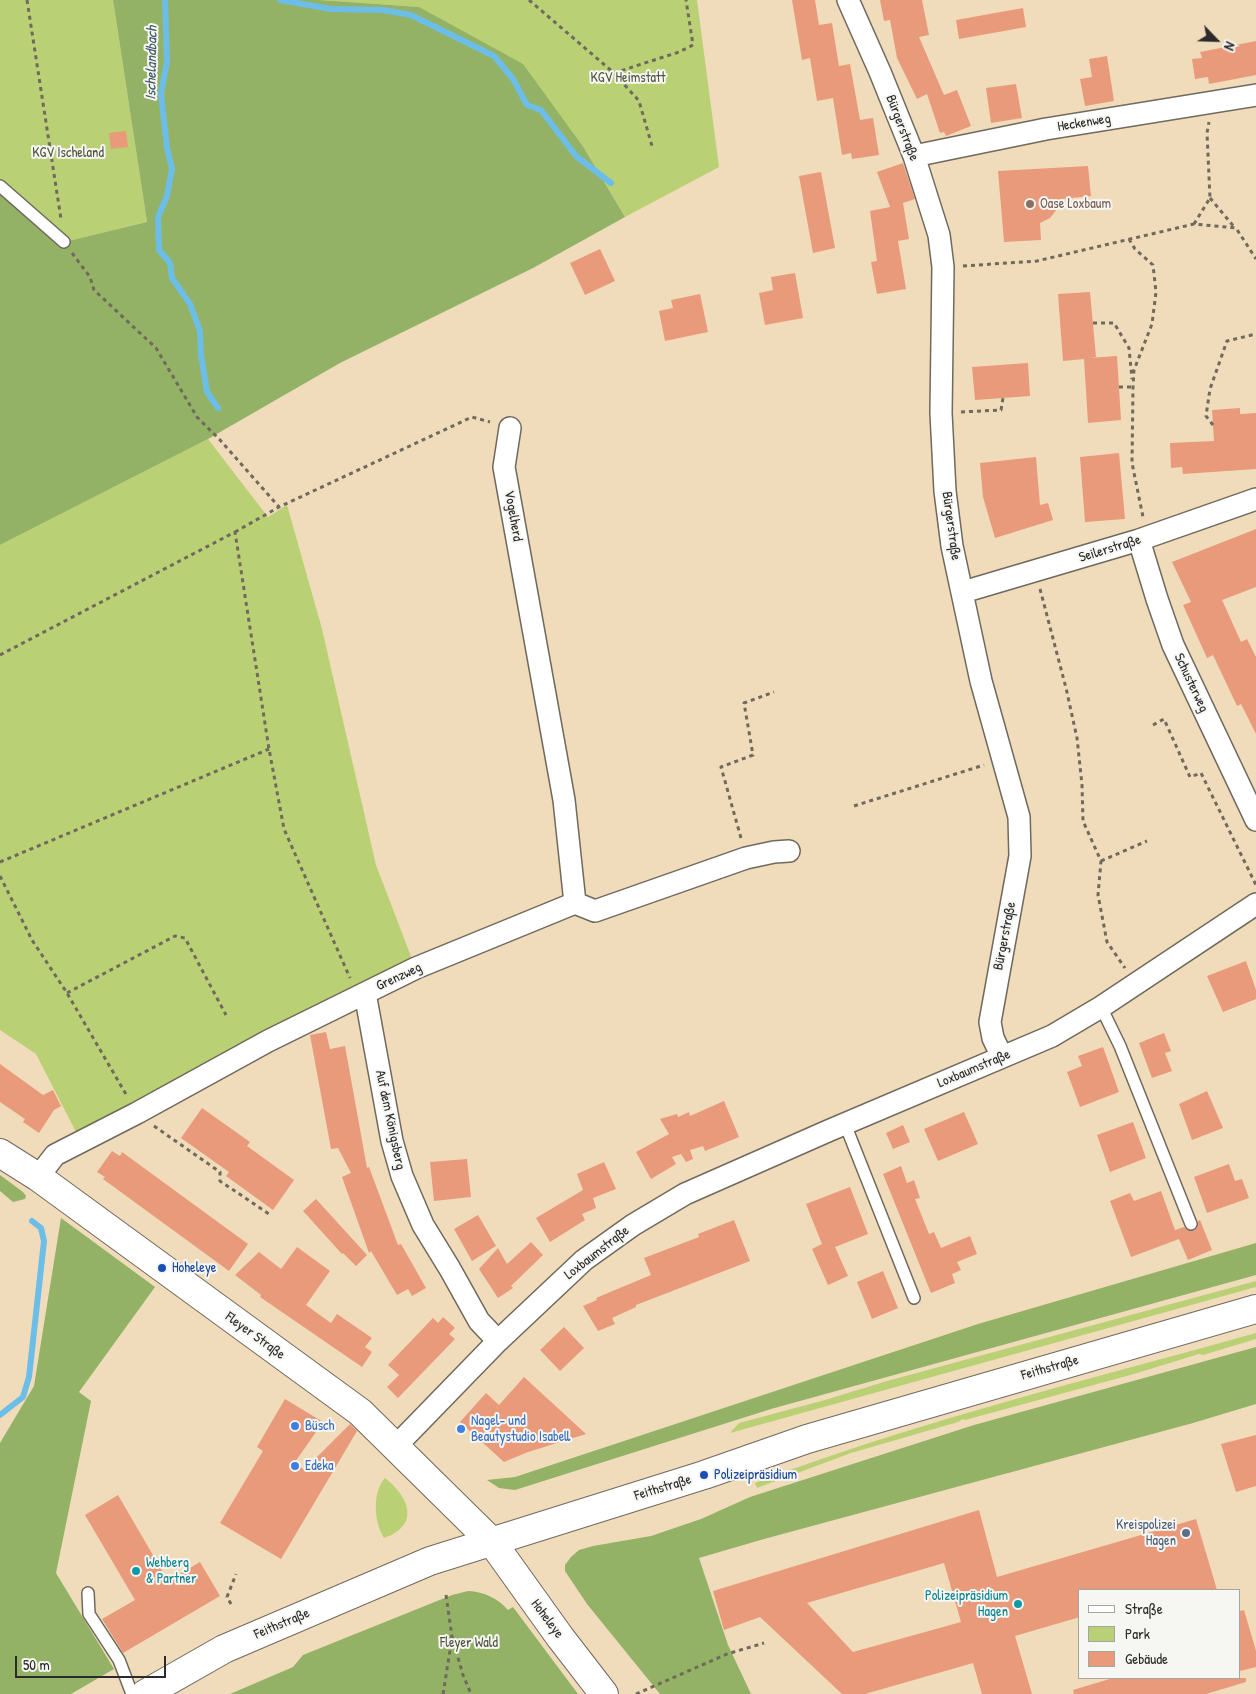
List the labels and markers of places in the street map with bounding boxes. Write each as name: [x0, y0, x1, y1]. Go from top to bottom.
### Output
place label: Oase Loxbaum: [1040, 196, 1111, 212]
marker: Oase Loxbaum: [1024, 198, 1036, 210]
place label: Hoheleye: [172, 1260, 216, 1276]
marker: Hoheleye: [156, 1262, 168, 1274]
place label: Nagel- und Beautystudio Isabell: [471, 1413, 570, 1445]
place label: Büsch: [305, 1418, 334, 1434]
marker: Büsch: [289, 1420, 301, 1432]
marker: Nagel- und Beautystudio Isabell: [455, 1423, 467, 1435]
place label: Edeka: [305, 1458, 334, 1474]
marker: Edeka: [289, 1460, 301, 1472]
place label: Polizeipräsidium: [714, 1467, 797, 1483]
marker: Polizeipräsidium: [698, 1469, 710, 1481]
place label: Kreispolizei Hagen: [1116, 1517, 1176, 1550]
marker: Kreispolizei Hagen: [1180, 1527, 1192, 1539]
place label: Wehberg & Partner: [146, 1555, 196, 1588]
marker: Wehberg & Partner: [130, 1565, 142, 1577]
place label: Polizeipräsidium Hagen: [925, 1588, 1008, 1620]
marker: Polizeipräsidium Hagen: [1012, 1598, 1024, 1610]

